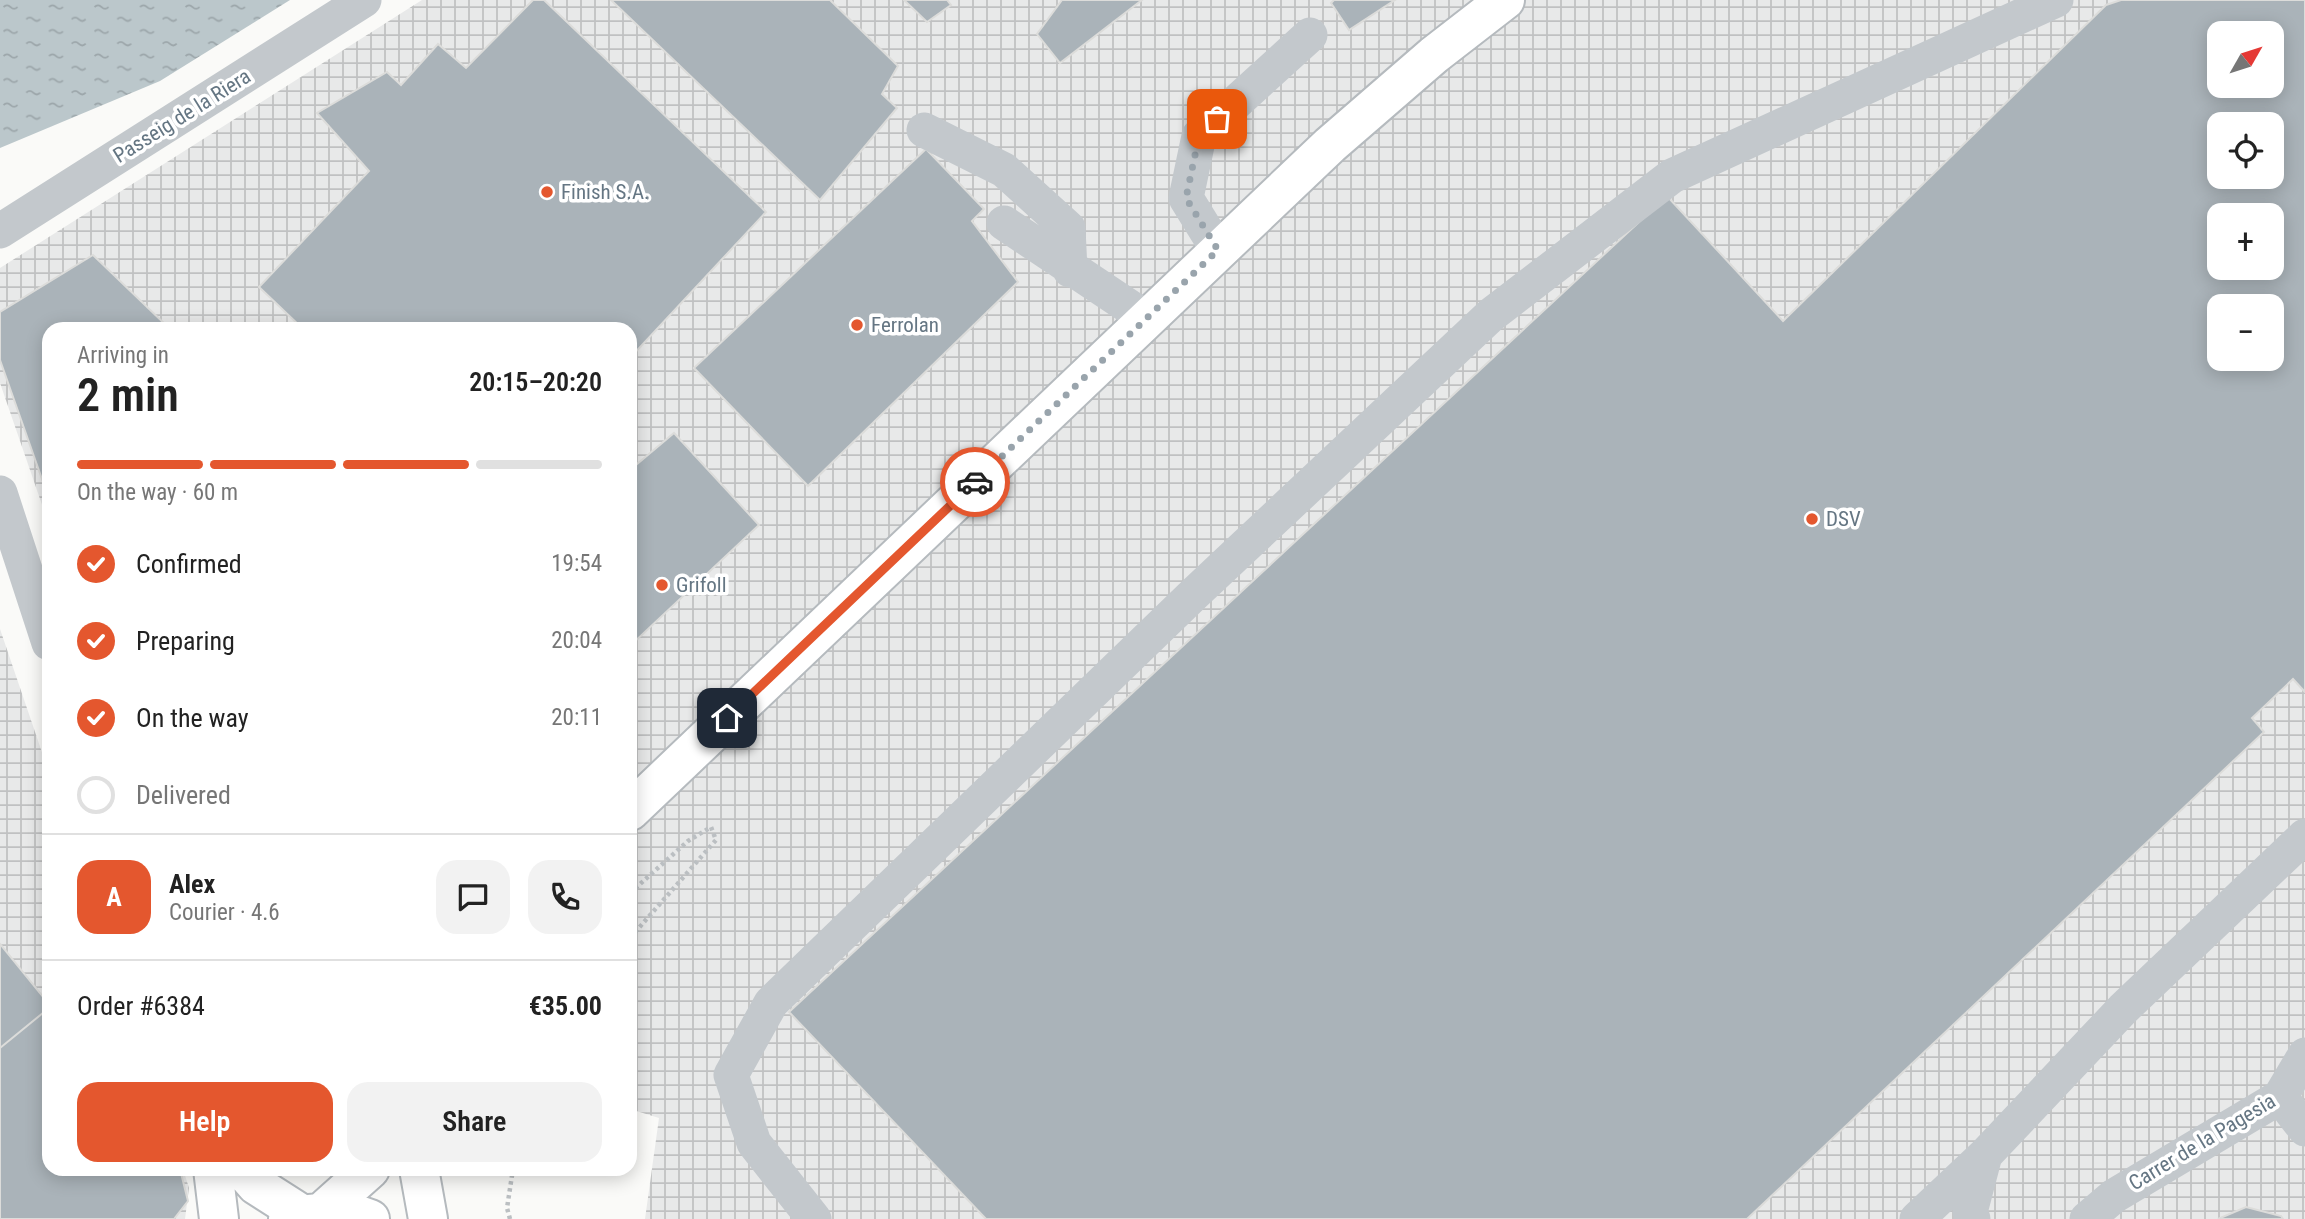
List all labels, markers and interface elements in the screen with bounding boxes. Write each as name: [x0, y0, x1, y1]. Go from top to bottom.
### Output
north arrow: [2207, 21, 2284, 98]
map controls: [2207, 21, 2284, 371]
street label: Passeig de la Riera: [109, 64, 255, 168]
pin: [1187, 89, 1247, 149]
icon: bag: [1198, 100, 1236, 138]
button: locate: [2207, 112, 2284, 189]
place label: Finish S.A.: [561, 180, 650, 204]
marker: Finish S.A.: [539, 184, 555, 200]
button: +: [2207, 203, 2284, 280]
button: −: [2207, 294, 2284, 371]
place label: Ferrolan: [871, 313, 939, 337]
marker: Ferrolan: [849, 317, 865, 333]
text: Arriving in: [77, 342, 169, 369]
text: 20:15–20:20: [469, 367, 602, 397]
text: 2 min: [77, 368, 179, 422]
courier: [940, 447, 1010, 517]
icon: car: [956, 463, 994, 501]
text: On the way · 60 m: [77, 479, 238, 506]
place label: DSV: [1826, 507, 1861, 531]
marker: DSV: [1804, 511, 1820, 527]
icon: check: [77, 545, 115, 583]
text: Confirmed: [136, 549, 242, 579]
text: 19:54: [551, 550, 602, 577]
place label: Grifoll: [676, 573, 726, 597]
marker: Grifoll: [654, 577, 670, 593]
icon: check: [77, 622, 115, 660]
text: Preparing: [136, 626, 235, 656]
text: 20:04: [551, 627, 602, 654]
pin: [697, 688, 757, 748]
icon: check: [77, 699, 115, 737]
icon: home: [708, 699, 746, 737]
text: On the way: [136, 703, 249, 733]
text: 20:11: [551, 704, 602, 731]
text: Delivered: [136, 780, 231, 810]
button: chat: [436, 860, 510, 934]
button: phone: [528, 860, 602, 934]
text: Alex: [169, 869, 215, 899]
text: A: [106, 882, 122, 912]
text: Courier · 4.6: [169, 899, 280, 926]
text: Order #6384: [77, 991, 205, 1021]
text: €35.00: [529, 991, 602, 1021]
button: Help: [77, 1082, 333, 1162]
button: Share: [347, 1082, 602, 1162]
street label: Carrer de la Pagesia: [2124, 1089, 2280, 1195]

